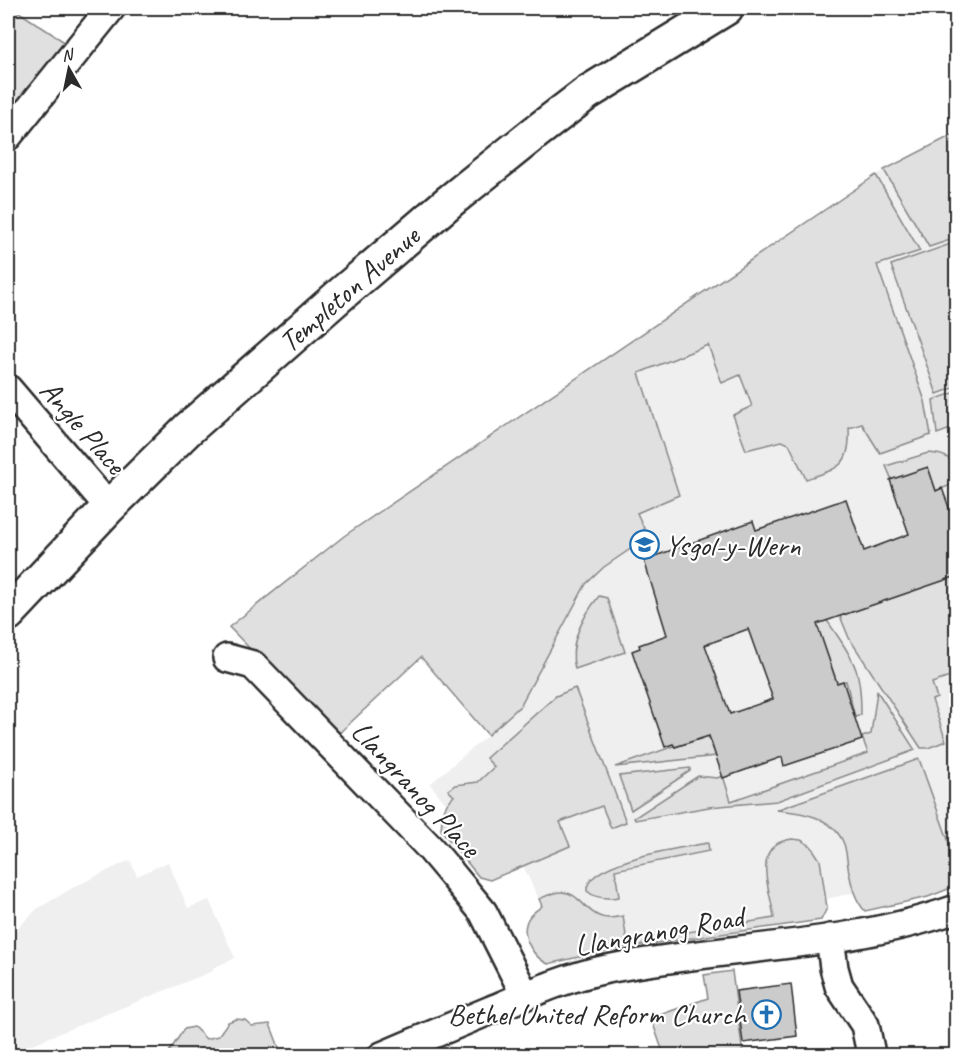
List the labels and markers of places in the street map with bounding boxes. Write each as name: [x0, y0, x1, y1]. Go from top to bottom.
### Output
place label: Ysgol-y-Wern: [665, 526, 801, 564]
school or university icon: Ysgol-y-Wern: [628, 529, 660, 561]
place label: Bethel United Reform Church: [448, 995, 748, 1033]
church icon: Bethel United Reform Church: [751, 998, 783, 1030]

